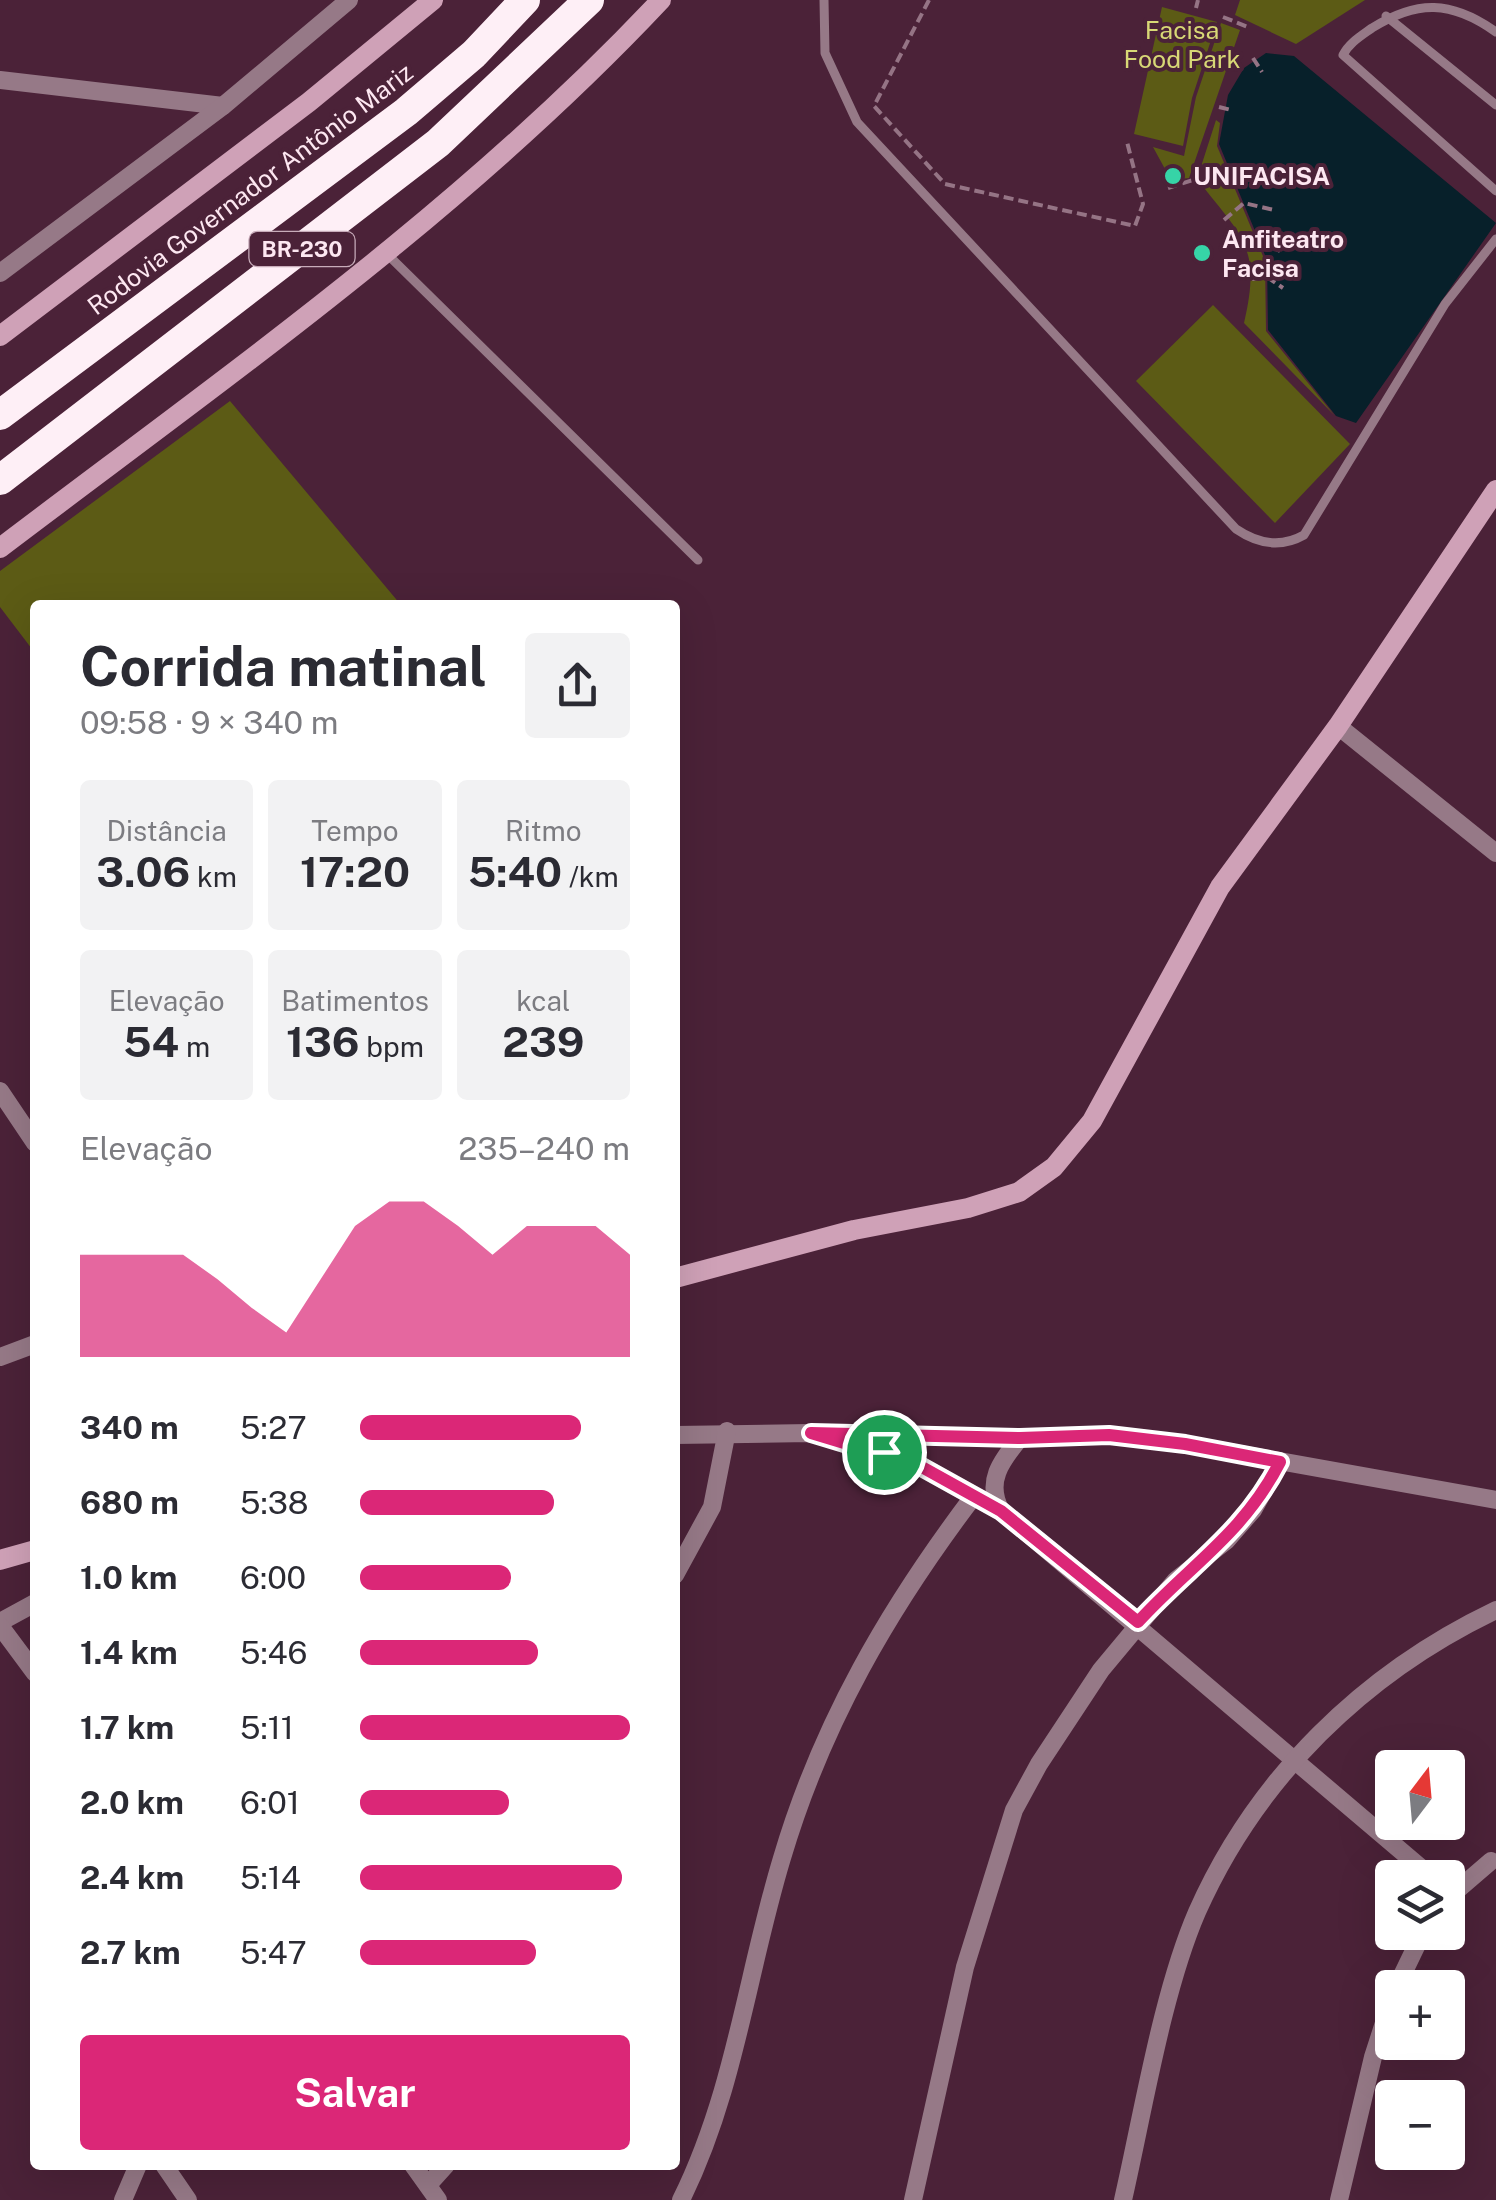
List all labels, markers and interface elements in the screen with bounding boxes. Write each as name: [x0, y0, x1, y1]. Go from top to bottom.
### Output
park label: Facisa Food Park: [1123, 15, 1241, 74]
street label: Rodovia Governador Antônio Mariz: [81, 57, 419, 321]
place label: UNIFACISA: [1193, 161, 1330, 191]
marker: UNIFACISA: [1162, 165, 1184, 187]
place label: Anfiteatro Facisa: [1222, 224, 1344, 283]
road number: BR-230: [250, 232, 354, 266]
marker: Anfiteatro Facisa: [1191, 242, 1213, 264]
button: share: [525, 633, 630, 738]
text: Corrida matinal: [80, 634, 487, 698]
text: 09:58 · 9 × 340 m: [80, 704, 339, 741]
text: Distância: [107, 814, 227, 847]
text: Tempo: [311, 814, 399, 847]
text: Ritmo: [505, 814, 582, 847]
text: 3.06: [96, 847, 190, 896]
text: 17:20: [300, 847, 410, 896]
text: 5:40: [468, 847, 562, 896]
text: km: [190, 860, 237, 893]
text: /km: [562, 860, 619, 893]
text: Elevação: [109, 984, 225, 1017]
text: Batimentos: [281, 984, 429, 1017]
text: kcal: [516, 984, 570, 1017]
text: 54: [123, 1017, 179, 1066]
text: 136: [286, 1017, 360, 1066]
text: 239: [502, 1017, 584, 1066]
text: m: [179, 1030, 210, 1063]
text: bpm: [360, 1030, 424, 1063]
text: Elevação: [80, 1130, 213, 1167]
text: 235–240 m: [458, 1130, 630, 1167]
text: 340 m: [80, 1409, 179, 1446]
text: 5:27: [240, 1409, 307, 1446]
pin: [842, 1410, 927, 1495]
icon: arrive: [857, 1425, 912, 1480]
text: 680 m: [80, 1484, 179, 1521]
text: 5:38: [240, 1484, 308, 1521]
text: 1.0 km: [80, 1559, 177, 1596]
text: 6:00: [240, 1559, 306, 1596]
text: 1.4 km: [80, 1634, 178, 1671]
text: 5:46: [240, 1634, 308, 1671]
text: 1.7 km: [80, 1709, 174, 1746]
text: 5:11: [240, 1709, 294, 1746]
north arrow: [1375, 1750, 1465, 1840]
map controls: [1375, 1750, 1465, 2170]
text: 2.0 km: [80, 1784, 184, 1821]
text: 6:01: [240, 1784, 300, 1821]
text: 2.4 km: [80, 1859, 184, 1896]
text: 5:14: [240, 1859, 301, 1896]
button: layers: [1375, 1860, 1465, 1950]
text: 2.7 km: [80, 1934, 181, 1971]
text: 5:47: [240, 1934, 307, 1971]
button: +: [1375, 1970, 1465, 2060]
button: Salvar: [80, 2035, 630, 2150]
button: −: [1375, 2080, 1465, 2170]

